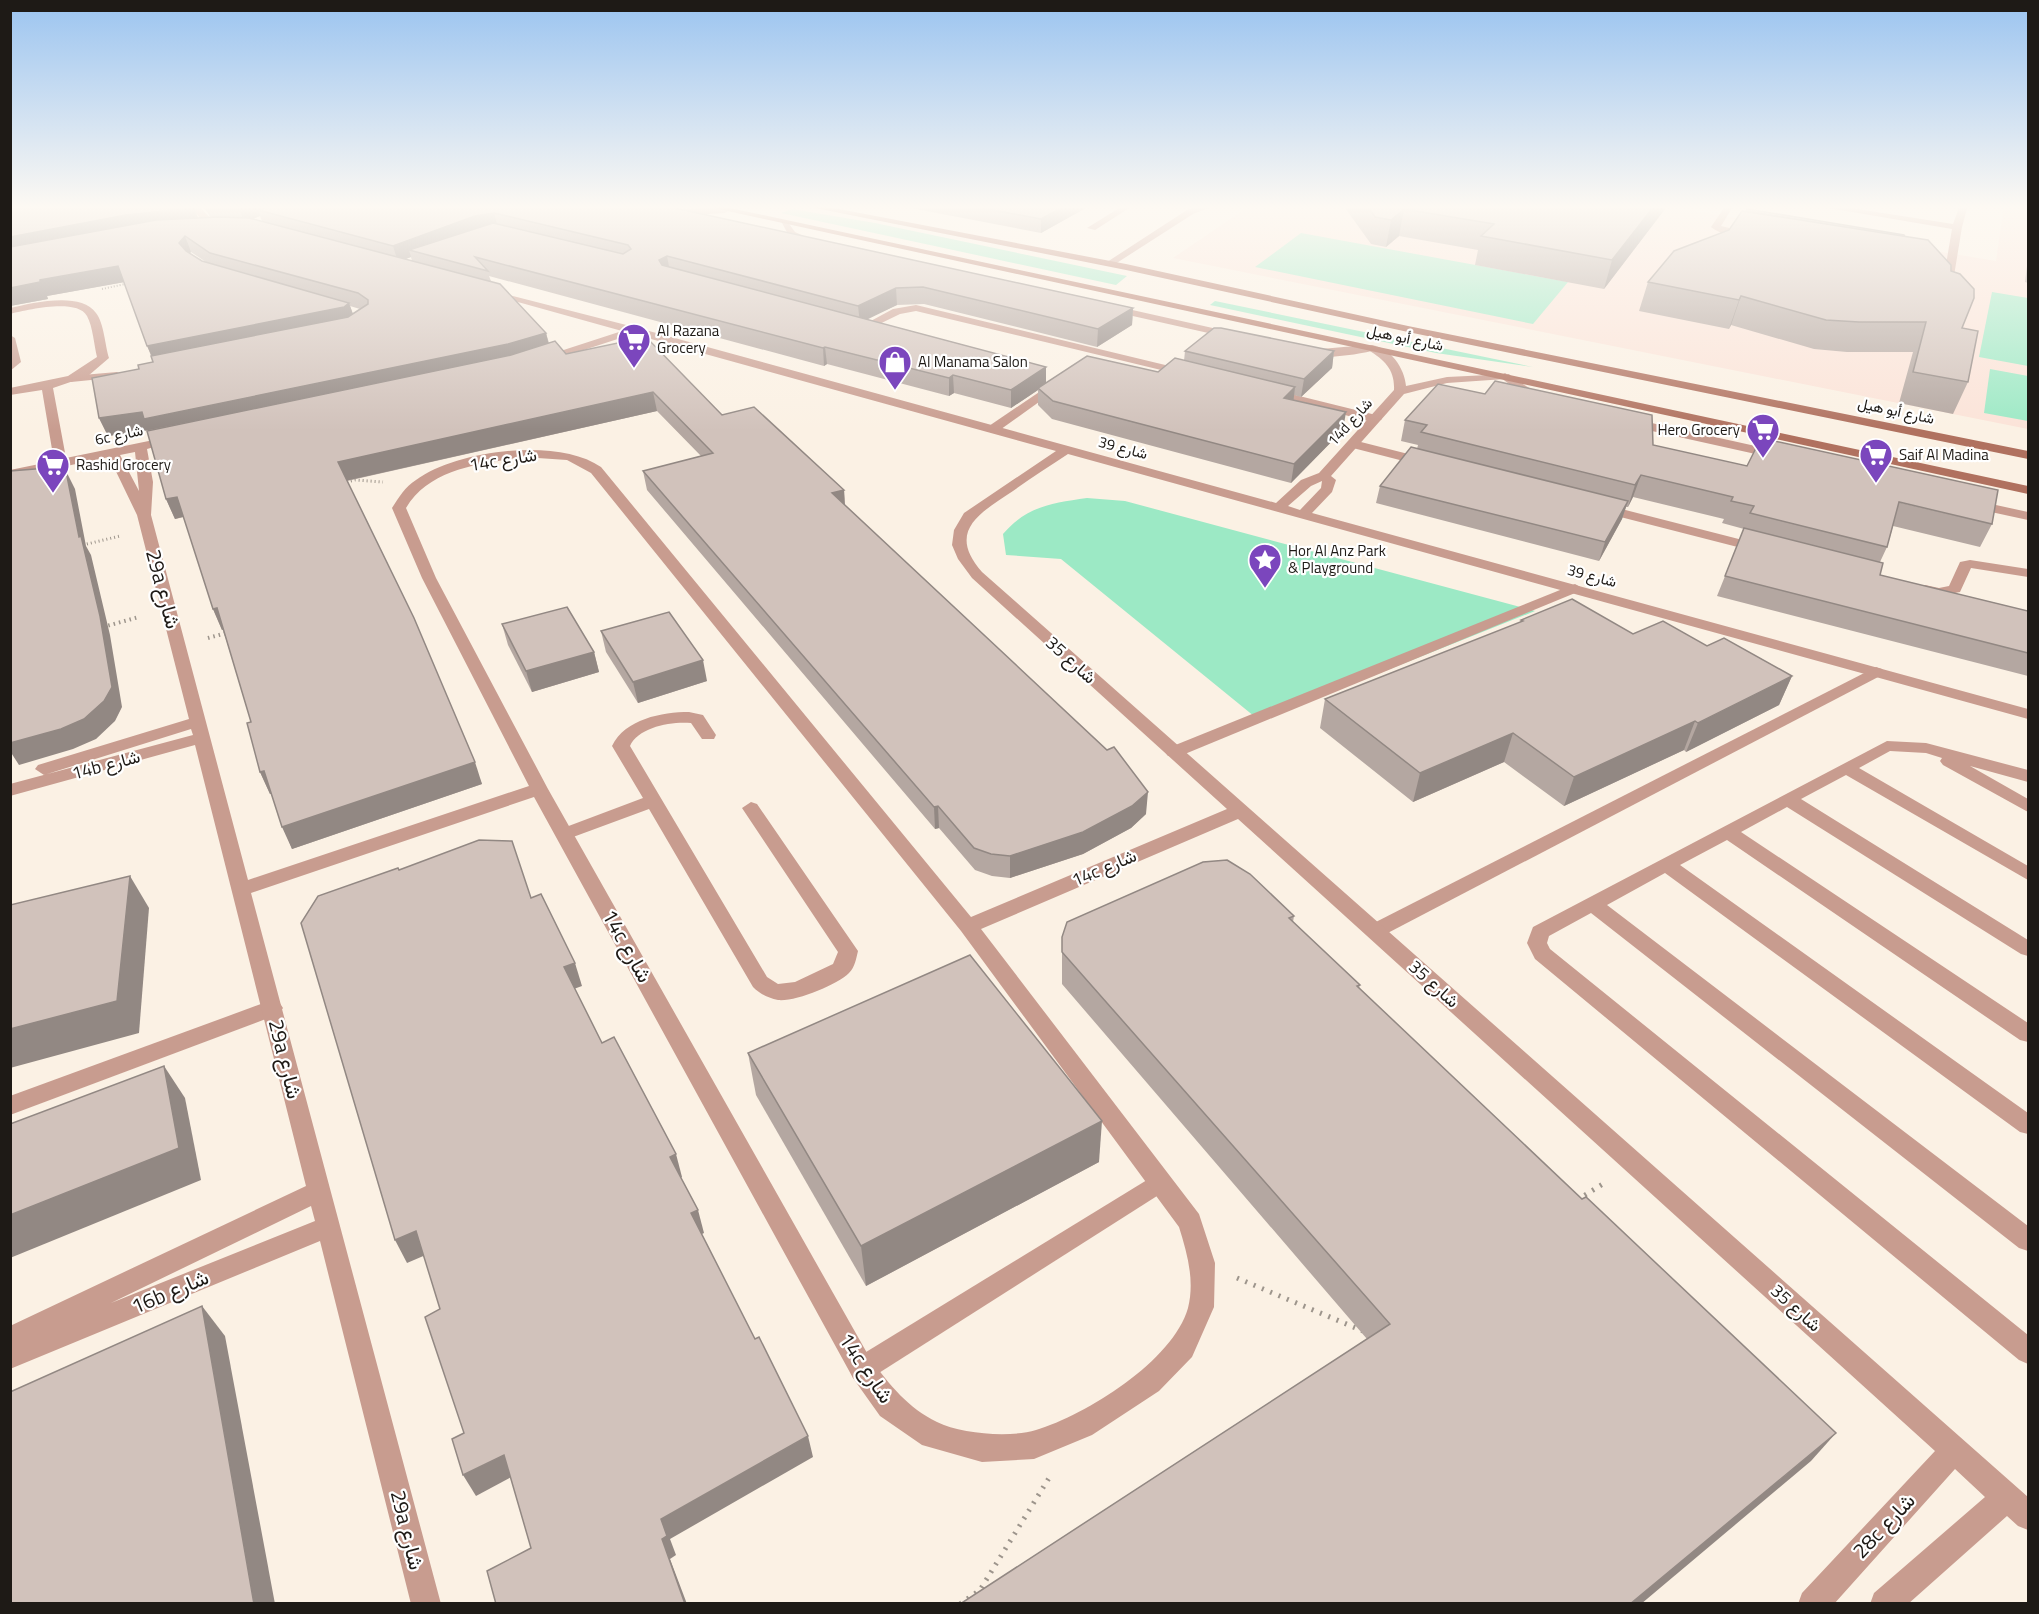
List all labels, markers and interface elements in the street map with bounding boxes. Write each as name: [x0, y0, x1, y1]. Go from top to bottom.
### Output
street label: شارع أبو هيل: [1365, 318, 1446, 357]
place label: Al Razana Grocery: [657, 319, 720, 359]
supermarket icon: Al Razana Grocery: [616, 322, 652, 369]
shop icon: Al Manama Salon: [877, 344, 913, 391]
place label: Al Manama Salon: [918, 350, 1028, 373]
street label: شارع أبو هيل: [1856, 391, 1937, 430]
street label: 14d شارع: [1322, 392, 1378, 451]
supermarket icon: Hero Grocery: [1745, 412, 1781, 459]
street label: 6c شارع: [93, 418, 145, 451]
place label: Hero Grocery: [1657, 418, 1740, 441]
street label: شارع 39: [1096, 430, 1151, 465]
supermarket icon: Saif Al Madina: [1858, 437, 1894, 484]
street label: 14c شارع: [467, 441, 539, 478]
place label: Saif Al Madina: [1899, 443, 1989, 466]
supermarket icon: Rashid Grocery: [35, 447, 71, 494]
place label: Rashid Grocery: [76, 453, 171, 476]
place label: Hor Al Anz Park & Playground: [1288, 539, 1386, 579]
place icon: Hor Al Anz Park & Playground: [1247, 542, 1283, 589]
street label: 29a شارع: [138, 546, 190, 632]
street label: شارع 39: [1565, 558, 1620, 593]
street label: شارع 35: [1040, 629, 1103, 690]
street label: 14b شارع: [69, 742, 143, 787]
street label: 14c شارع: [1067, 842, 1140, 893]
street label: 14c شارع: [595, 903, 661, 988]
street label: شارع 35: [1403, 953, 1466, 1014]
street label: 29a شارع: [261, 1016, 311, 1102]
street label: 16b شارع: [126, 1260, 213, 1322]
street label: شارع 35: [1765, 1277, 1828, 1338]
street label: 14c شارع: [831, 1326, 902, 1409]
street label: 28c شارع: [1844, 1485, 1922, 1565]
street label: 29a شارع: [383, 1487, 433, 1573]

